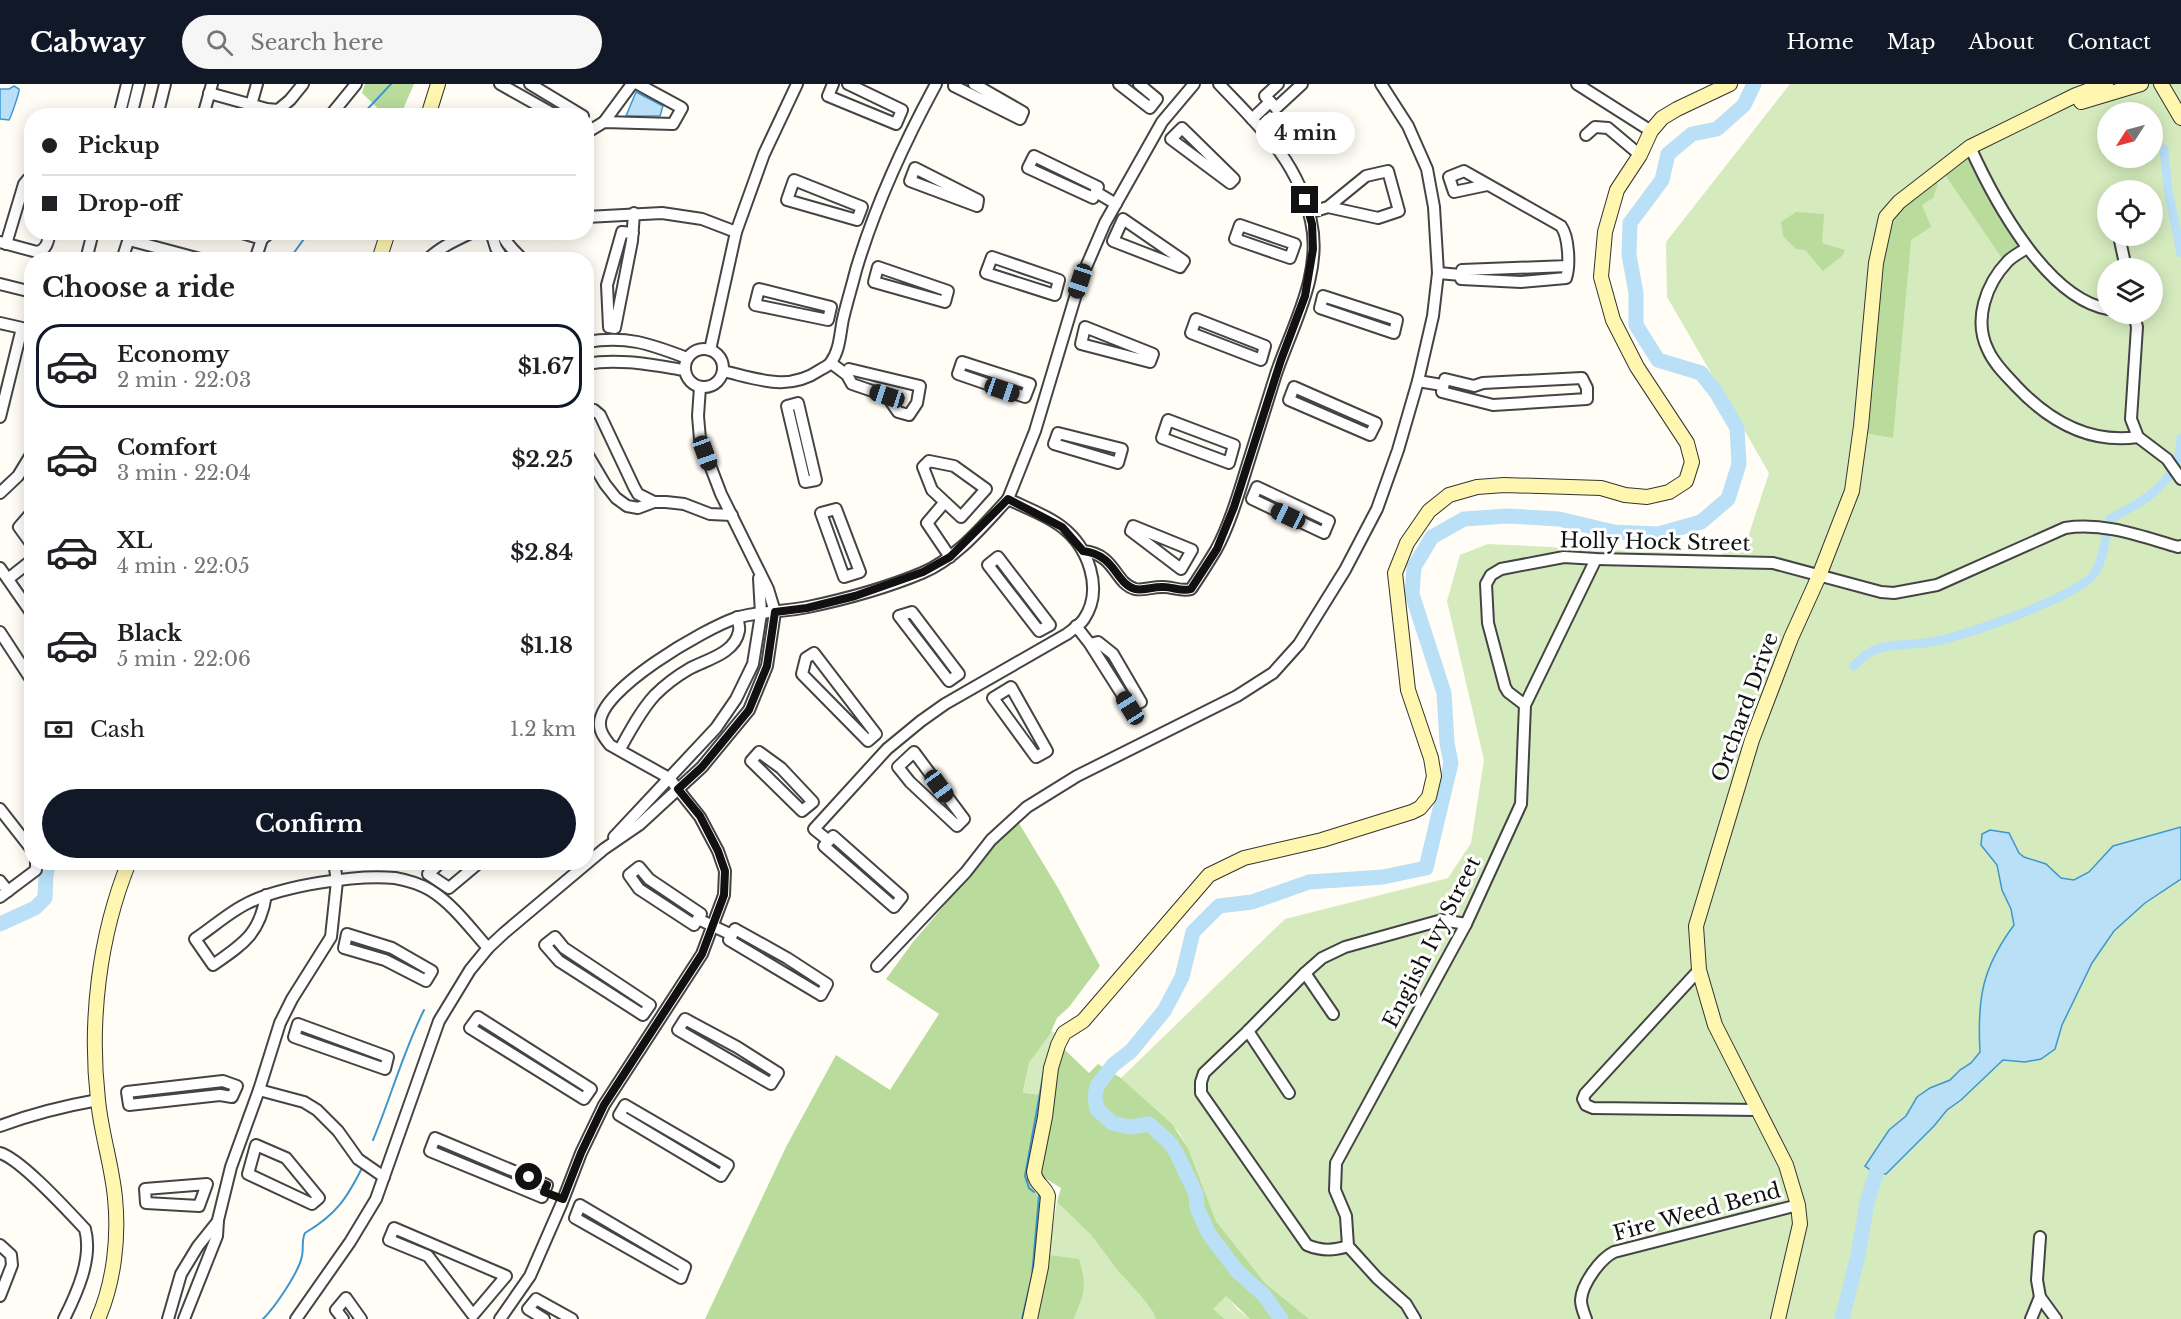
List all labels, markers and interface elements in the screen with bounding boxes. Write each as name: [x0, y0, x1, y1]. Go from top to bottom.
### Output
search box: [182, 15, 602, 69]
text: Cabway: [30, 25, 146, 60]
icon: search: [203, 26, 236, 59]
text: Search here: [251, 29, 384, 56]
text: Home: [1787, 29, 1854, 55]
text: Map: [1887, 29, 1935, 55]
text: About: [1968, 29, 2034, 55]
text: Contact: [2067, 29, 2151, 55]
north arrow: [2097, 102, 2163, 168]
map controls: [2097, 102, 2163, 324]
callout: 4 min: [1256, 113, 1354, 155]
text: 4 min: [1274, 121, 1337, 145]
text: Pickup: [78, 132, 160, 159]
button: locate: [2097, 180, 2163, 246]
route end: [1291, 186, 1318, 213]
text: Drop-off: [78, 190, 180, 217]
button: layers: [2097, 258, 2163, 324]
car: [1066, 261, 1094, 301]
text: Choose a ride: [42, 271, 235, 304]
icon: car: [45, 339, 99, 393]
text: Economy: [117, 341, 229, 368]
text: $1.67: [518, 353, 573, 380]
text: 2 min · 22:03: [117, 368, 251, 392]
car: [982, 376, 1022, 404]
car: [867, 382, 907, 410]
icon: car: [45, 432, 99, 486]
car: [690, 433, 720, 473]
text: Comfort: [117, 434, 217, 461]
text: $2.25: [511, 446, 573, 473]
text: 3 min · 22:04: [117, 461, 251, 485]
car: [1268, 500, 1308, 532]
icon: car: [45, 525, 99, 579]
text: XL: [117, 527, 152, 554]
street label: Holly Hock Street: [1559, 527, 1751, 557]
text: $2.84: [510, 539, 573, 566]
text: 4 min · 22:05: [117, 554, 250, 578]
icon: car: [45, 618, 99, 672]
text: Black: [117, 620, 182, 647]
street label: Orchard Drive: [1706, 629, 1784, 785]
text: $1.18: [520, 632, 573, 659]
text: 5 min · 22:06: [117, 647, 251, 671]
car: [1113, 688, 1147, 728]
icon: cash: [42, 713, 75, 746]
text: Cash: [90, 716, 145, 743]
text: 1.2 km: [510, 717, 576, 741]
car: [921, 766, 957, 806]
button: Confirm: [42, 789, 576, 858]
street label: English Ivy Street: [1377, 852, 1487, 1032]
route start: [515, 1163, 542, 1190]
street label: Fire Weed Bend: [1610, 1177, 1784, 1247]

